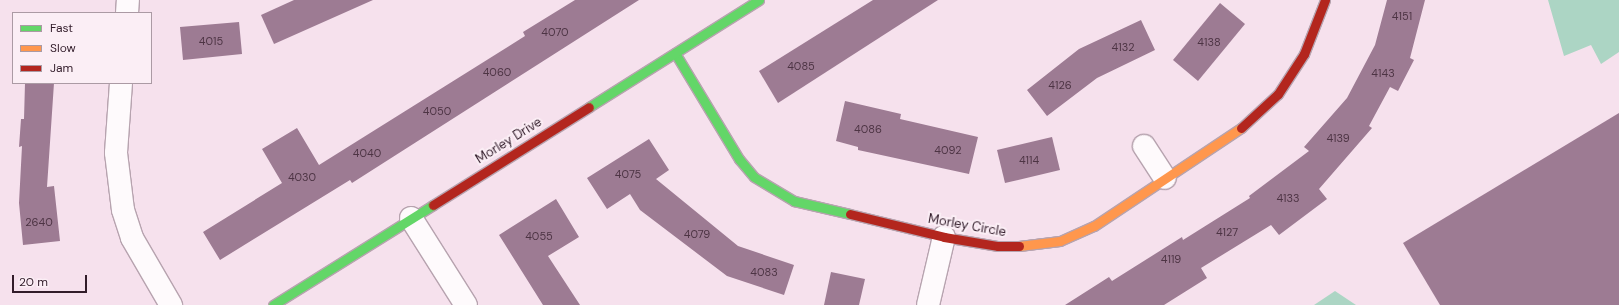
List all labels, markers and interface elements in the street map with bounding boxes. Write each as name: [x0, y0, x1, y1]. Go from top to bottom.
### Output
house number: 4151: [1392, 9, 1412, 23]
legend: [12, 12, 152, 84]
text: Fast: [50, 20, 73, 36]
house number: 4070: [541, 25, 569, 39]
house number: 4015: [199, 34, 223, 48]
house number: 4138: [1197, 35, 1221, 49]
text: Slow: [50, 40, 76, 56]
house number: 4132: [1112, 40, 1134, 54]
house number: 4085: [787, 59, 815, 73]
text: Jam: [50, 60, 73, 76]
house number: 4060: [483, 65, 511, 79]
house number: 4143: [1371, 66, 1395, 80]
house number: 4126: [1048, 78, 1072, 92]
house number: 4050: [423, 104, 451, 118]
street label: Morley Drive: [473, 115, 545, 167]
house number: 4086: [854, 122, 882, 136]
house number: 4139: [1326, 131, 1350, 145]
house number: 4092: [934, 143, 962, 157]
house number: 4040: [353, 146, 381, 160]
house number: 4114: [1019, 153, 1039, 167]
house number: 4075: [615, 167, 641, 181]
house number: 4030: [288, 170, 316, 184]
house number: 4133: [1276, 191, 1300, 205]
street label: Morley Circle: [927, 211, 1007, 241]
house number: 2640: [25, 215, 53, 229]
house number: 4127: [1216, 225, 1238, 239]
house number: 4079: [684, 227, 710, 241]
house number: 4055: [525, 229, 553, 243]
house number: 4119: [1161, 252, 1181, 266]
house number: 4083: [750, 265, 778, 279]
scale bar: [14, 267, 89, 293]
text: 20 m: [19, 274, 48, 290]

